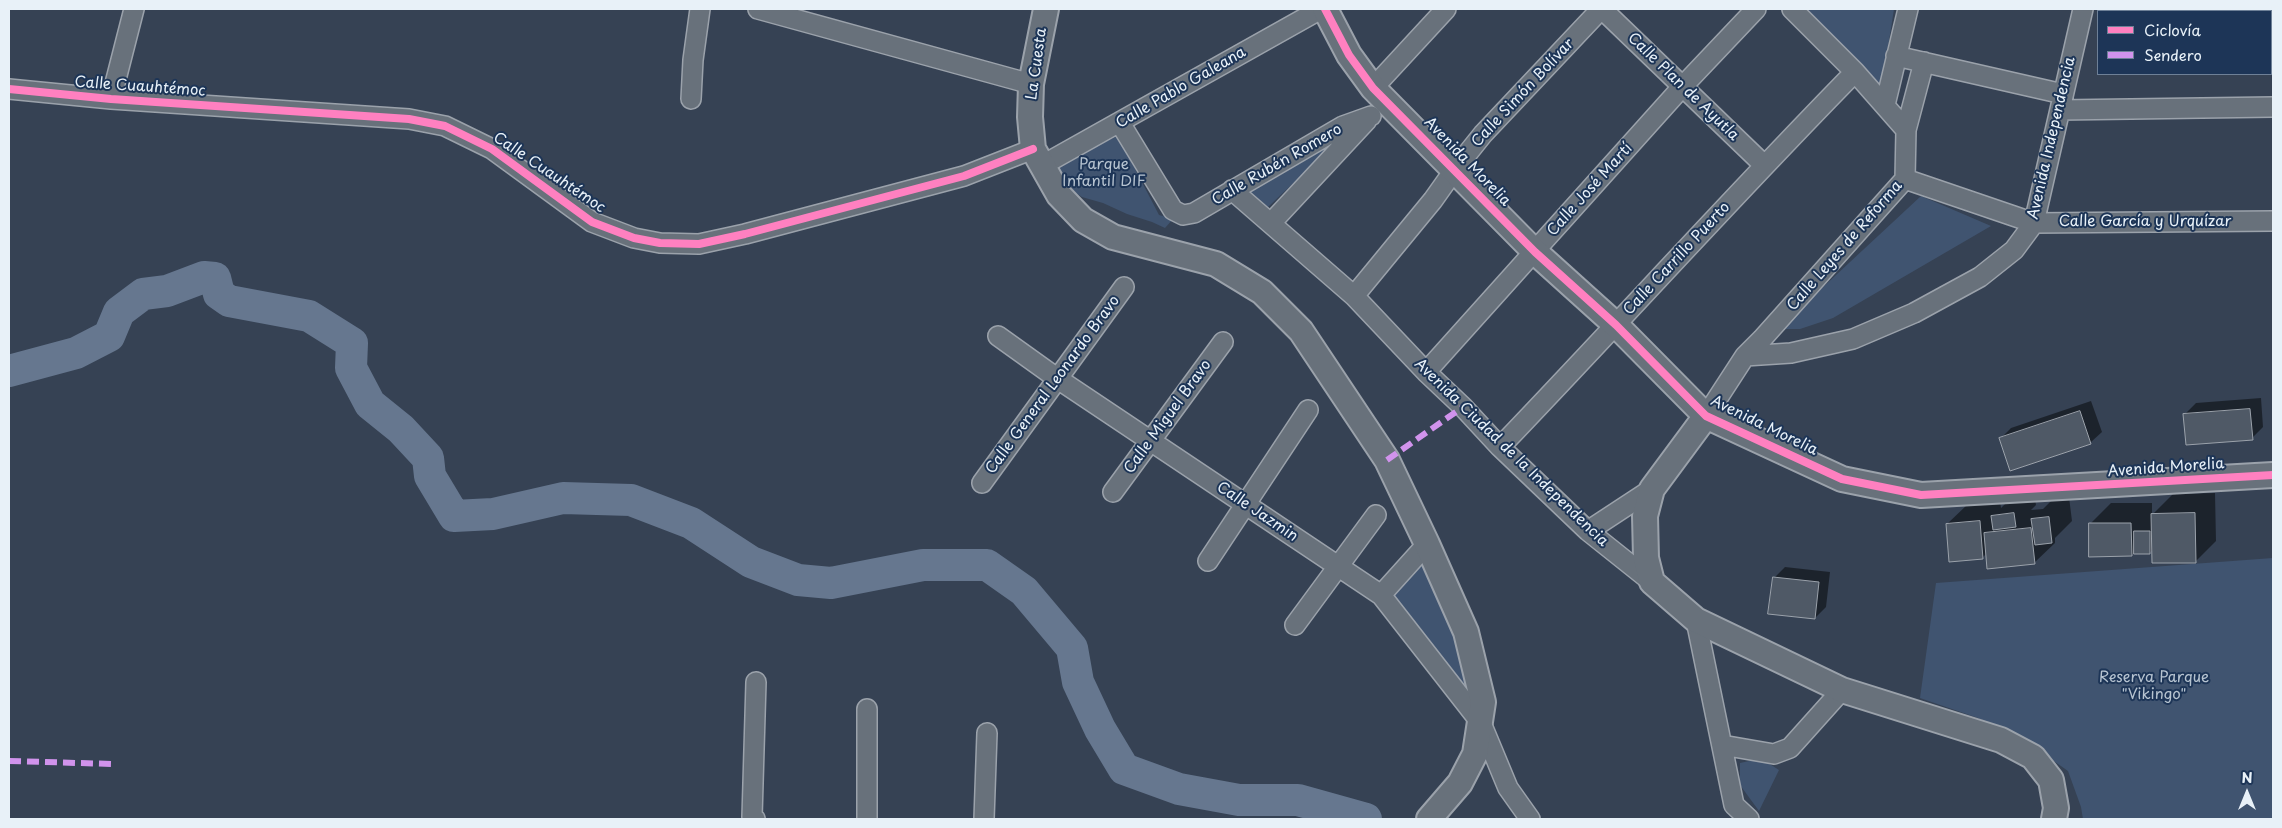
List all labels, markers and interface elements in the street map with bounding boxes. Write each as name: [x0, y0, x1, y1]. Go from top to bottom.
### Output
legend: [2097, 10, 2272, 75]
text: Ciclovía: [2144, 18, 2201, 41]
street label: La Cuesta: [1023, 27, 1051, 101]
street label: Calle Plan de Ayutla: [1624, 29, 1742, 145]
street label: Calle Simón Bolívar: [1468, 35, 1578, 151]
street label: Calle Pablo Galeana: [1113, 43, 1249, 133]
text: Sendero: [2144, 43, 2202, 66]
street label: Avenida Independencia: [2025, 55, 2079, 221]
street label: Calle Cuauhtémoc: [74, 73, 206, 101]
street label: Avenida Morelia: [1420, 114, 1514, 210]
street label: Calle Rubén Romero: [1209, 120, 1345, 210]
street label: Calle Cuauhtémoc: [490, 129, 608, 217]
street label: Calle José Martí: [1544, 140, 1636, 240]
park label: Parque Infantil DIF: [1062, 156, 1146, 191]
street label: Calle Leyes de Reforma: [1784, 177, 1906, 315]
street label: Calle Carrillo Puerto: [1620, 199, 1734, 319]
street label: Calle García y Urquízar: [2059, 213, 2231, 231]
street label: Calle General Leonardo Bravo: [982, 292, 1124, 478]
street label: Avenida Ciudad de la Independencia: [1410, 355, 1612, 551]
street label: Calle Miguel Bravo: [1121, 357, 1215, 477]
street label: Avenida Morelia: [1708, 392, 1820, 460]
street label: Avenida Morelia: [2107, 455, 2225, 481]
street label: Calle Jazmin: [1213, 478, 1301, 546]
park label: Reserva Parque "Vikingo": [2099, 669, 2209, 704]
text: N: [2241, 767, 2253, 788]
north arrow: [2222, 768, 2272, 818]

